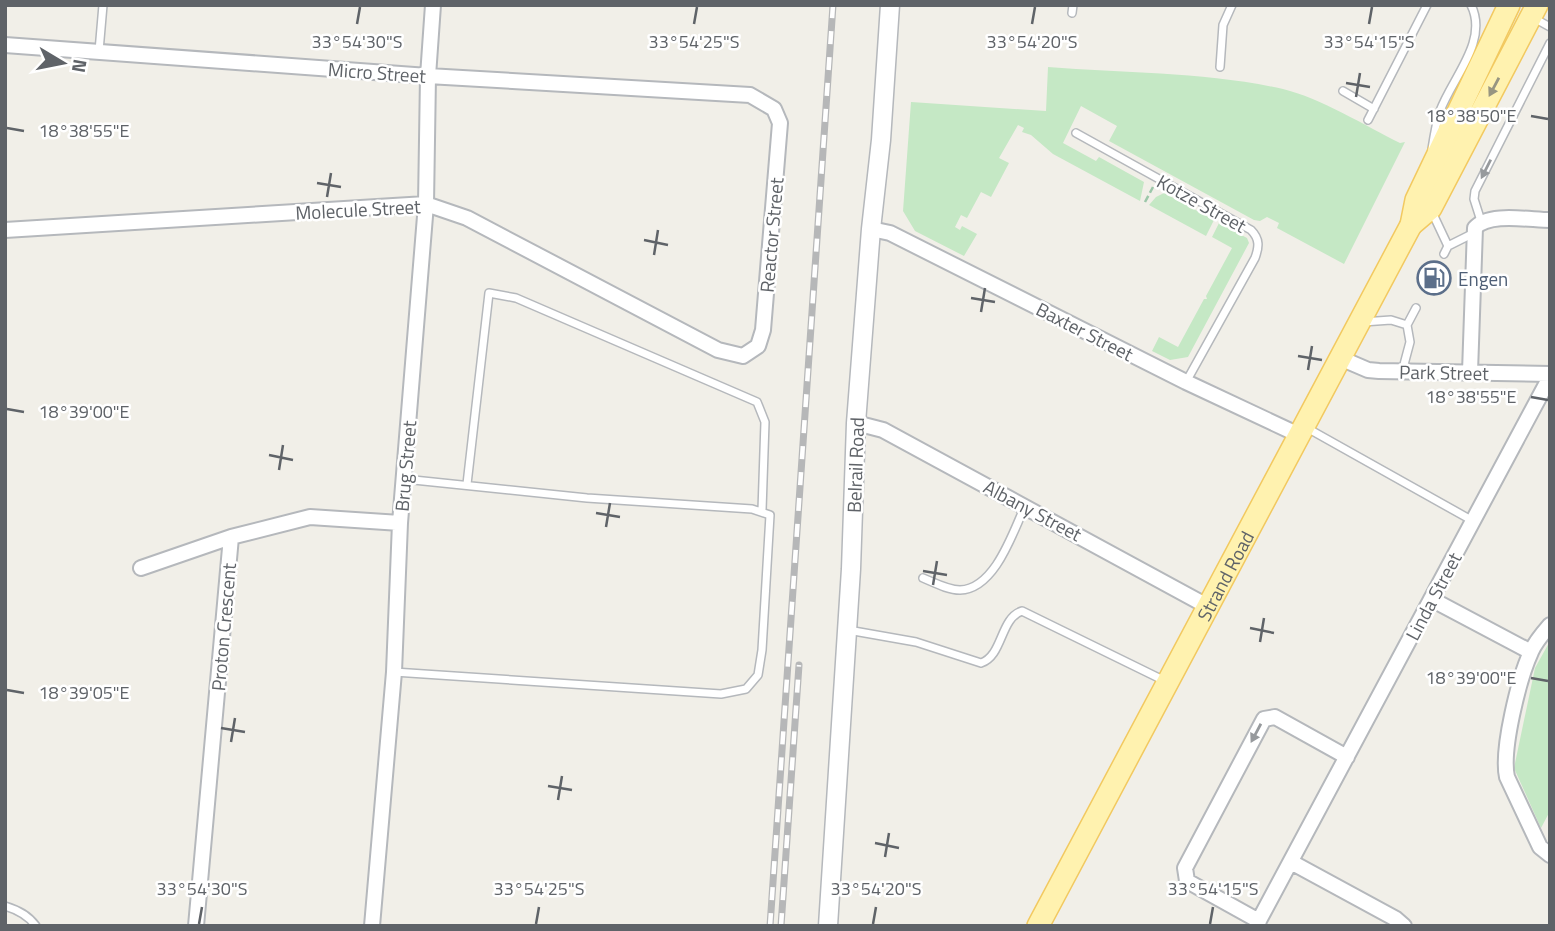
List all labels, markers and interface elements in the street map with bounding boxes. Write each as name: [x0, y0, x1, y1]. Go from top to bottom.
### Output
north arrow: [28, 28, 98, 98]
text: 33°54'30"S: [312, 28, 402, 55]
text: 33°54'25"S: [649, 28, 739, 55]
text: 33°54'20"S: [987, 28, 1077, 55]
text: 33°54'15"S: [1324, 28, 1414, 55]
street label: Micro Street: [327, 54, 427, 90]
text: N: [65, 57, 96, 75]
one-way arrow: [1488, 78, 1500, 98]
text: 18°38'50"E: [1426, 102, 1517, 129]
text: 18°38'55"E: [39, 117, 130, 144]
one-way arrow: [1480, 159, 1491, 179]
street label: Kotze Street: [1152, 166, 1252, 240]
street label: Reactor Street: [752, 176, 791, 294]
street label: Molecule Street: [295, 191, 422, 227]
fuel station icon: Engen: [1415, 259, 1453, 297]
place label: Engen: [1458, 264, 1508, 293]
street label: Baxter Street: [1031, 294, 1139, 368]
street label: Park Street: [1399, 357, 1489, 387]
text: 18°38'55"E: [1426, 383, 1517, 410]
text: 18°39'00"E: [39, 398, 130, 425]
street label: Belrail Road: [839, 417, 871, 513]
street label: Brug Street: [387, 419, 423, 513]
street label: Albany Street: [979, 472, 1088, 548]
street label: Strand Road: [1189, 525, 1260, 626]
street label: Linda Street: [1398, 546, 1469, 645]
street label: Proton Crescent: [203, 561, 243, 692]
text: 18°39'00"E: [1426, 664, 1517, 691]
text: 18°39'05"E: [39, 679, 130, 706]
one-way arrow: [1250, 723, 1262, 743]
text: 33°54'30"S: [157, 875, 247, 902]
text: 33°54'25"S: [494, 875, 584, 902]
text: 33°54'20"S: [831, 875, 921, 902]
text: 33°54'15"S: [1168, 875, 1258, 902]

